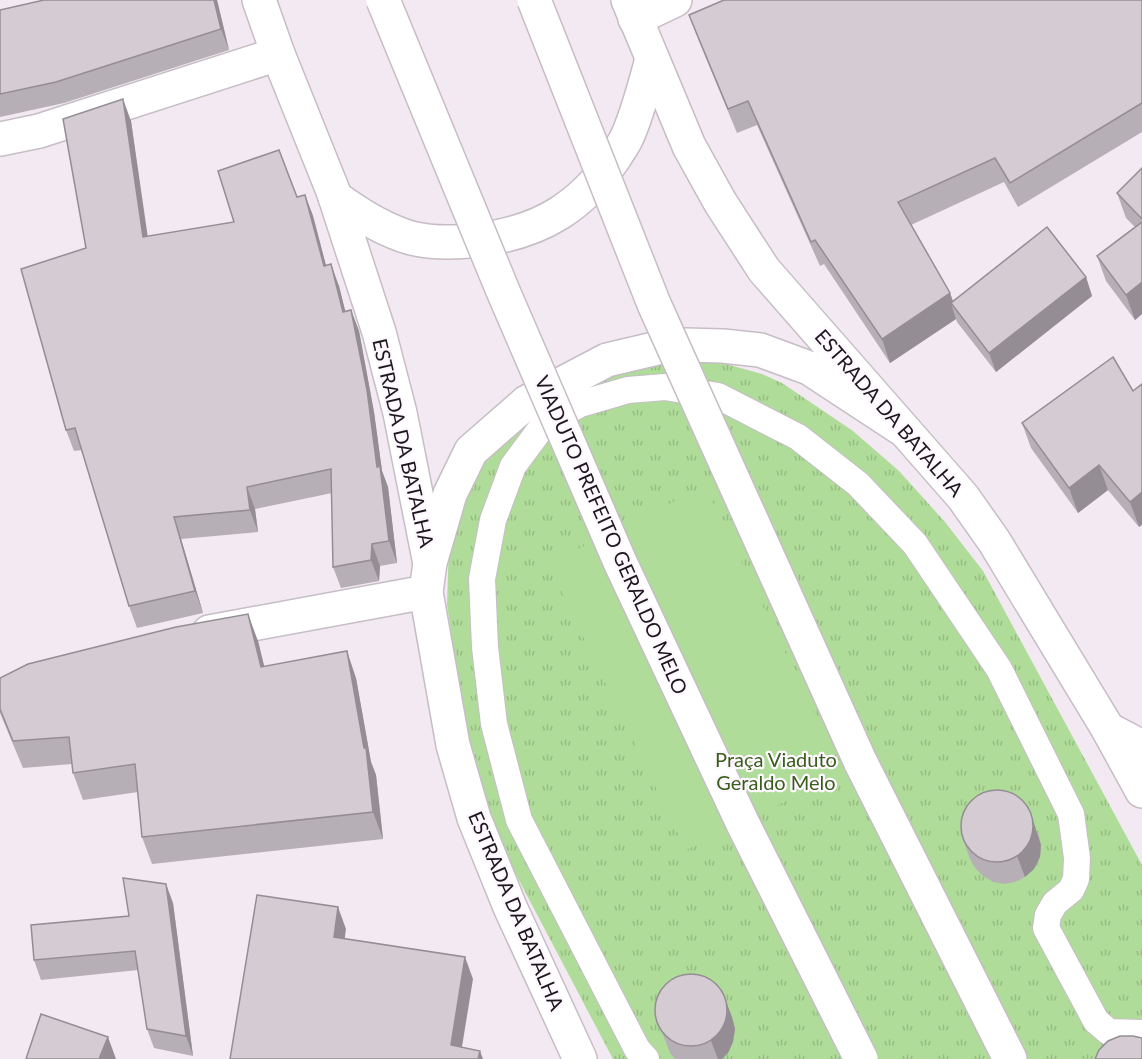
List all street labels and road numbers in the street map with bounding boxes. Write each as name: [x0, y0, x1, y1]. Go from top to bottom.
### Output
street label: ESTRADA DA BATALHA: [811, 324, 969, 501]
street label: ESTRADA DA BATALHA: [368, 336, 440, 550]
street label: VIADUTO PREFEITO GERALDO MELO: [531, 372, 693, 698]
street label: ESTRADA DA BATALHA: [464, 808, 570, 1014]

